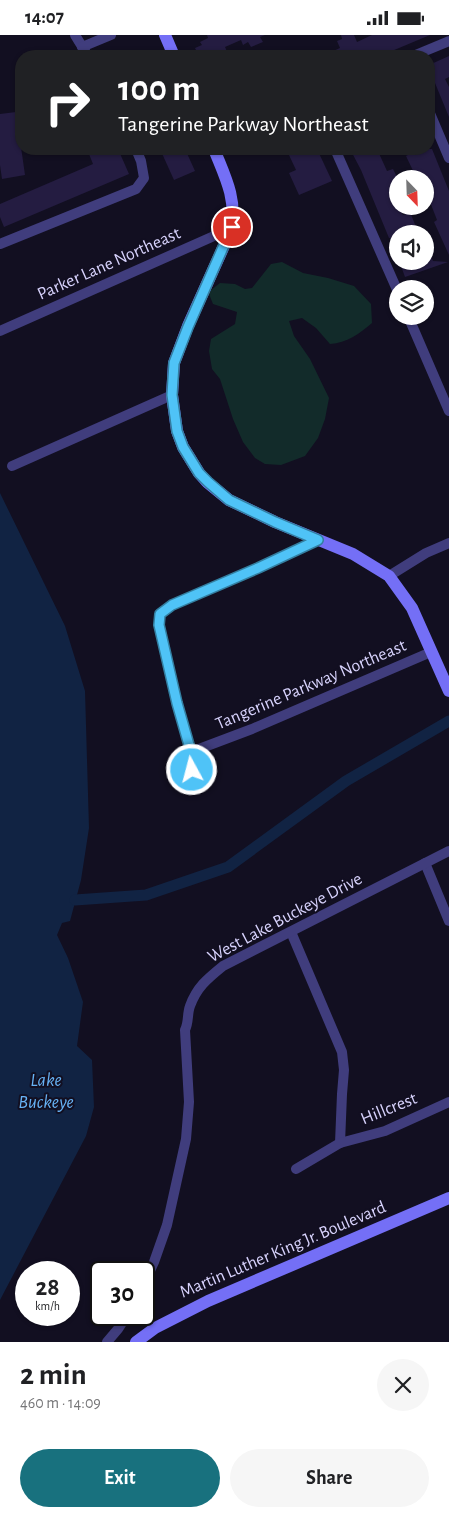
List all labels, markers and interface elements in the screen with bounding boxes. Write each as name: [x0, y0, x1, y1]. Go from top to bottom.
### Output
text: 14:07: [25, 8, 64, 27]
icon: right: [35, 70, 100, 135]
text: 100 m: [118, 72, 201, 107]
text: Tangerine Parkway Northeast: [118, 113, 369, 135]
north arrow: [389, 170, 434, 215]
map controls: [389, 170, 434, 325]
pin: [211, 206, 253, 248]
icon: arrive: [218, 213, 246, 241]
street label: Parker Lane Northeast: [35, 224, 183, 304]
button: sound: [389, 225, 434, 270]
button: layers: [389, 280, 434, 325]
street label: Tangerine Parkway Northeast: [213, 637, 409, 733]
position arrow: [165, 743, 217, 795]
street label: West Lake Buckeye Drive: [205, 870, 365, 966]
water label: Lake Buckeye: [18, 1071, 74, 1112]
street label: Hillcrest: [358, 1090, 420, 1128]
street label: Martin Luther King Jr. Boulevard: [177, 1198, 389, 1302]
speed limit sign: 30: [90, 1261, 155, 1326]
text: 28: [35, 1275, 60, 1300]
text: km/h: [35, 1300, 60, 1312]
button: close: [377, 1359, 429, 1411]
text: 2 min: [20, 1360, 87, 1390]
text: 460 m · 14:09: [20, 1395, 101, 1411]
button: Exit: [20, 1449, 220, 1507]
button: Share: [230, 1449, 429, 1507]

